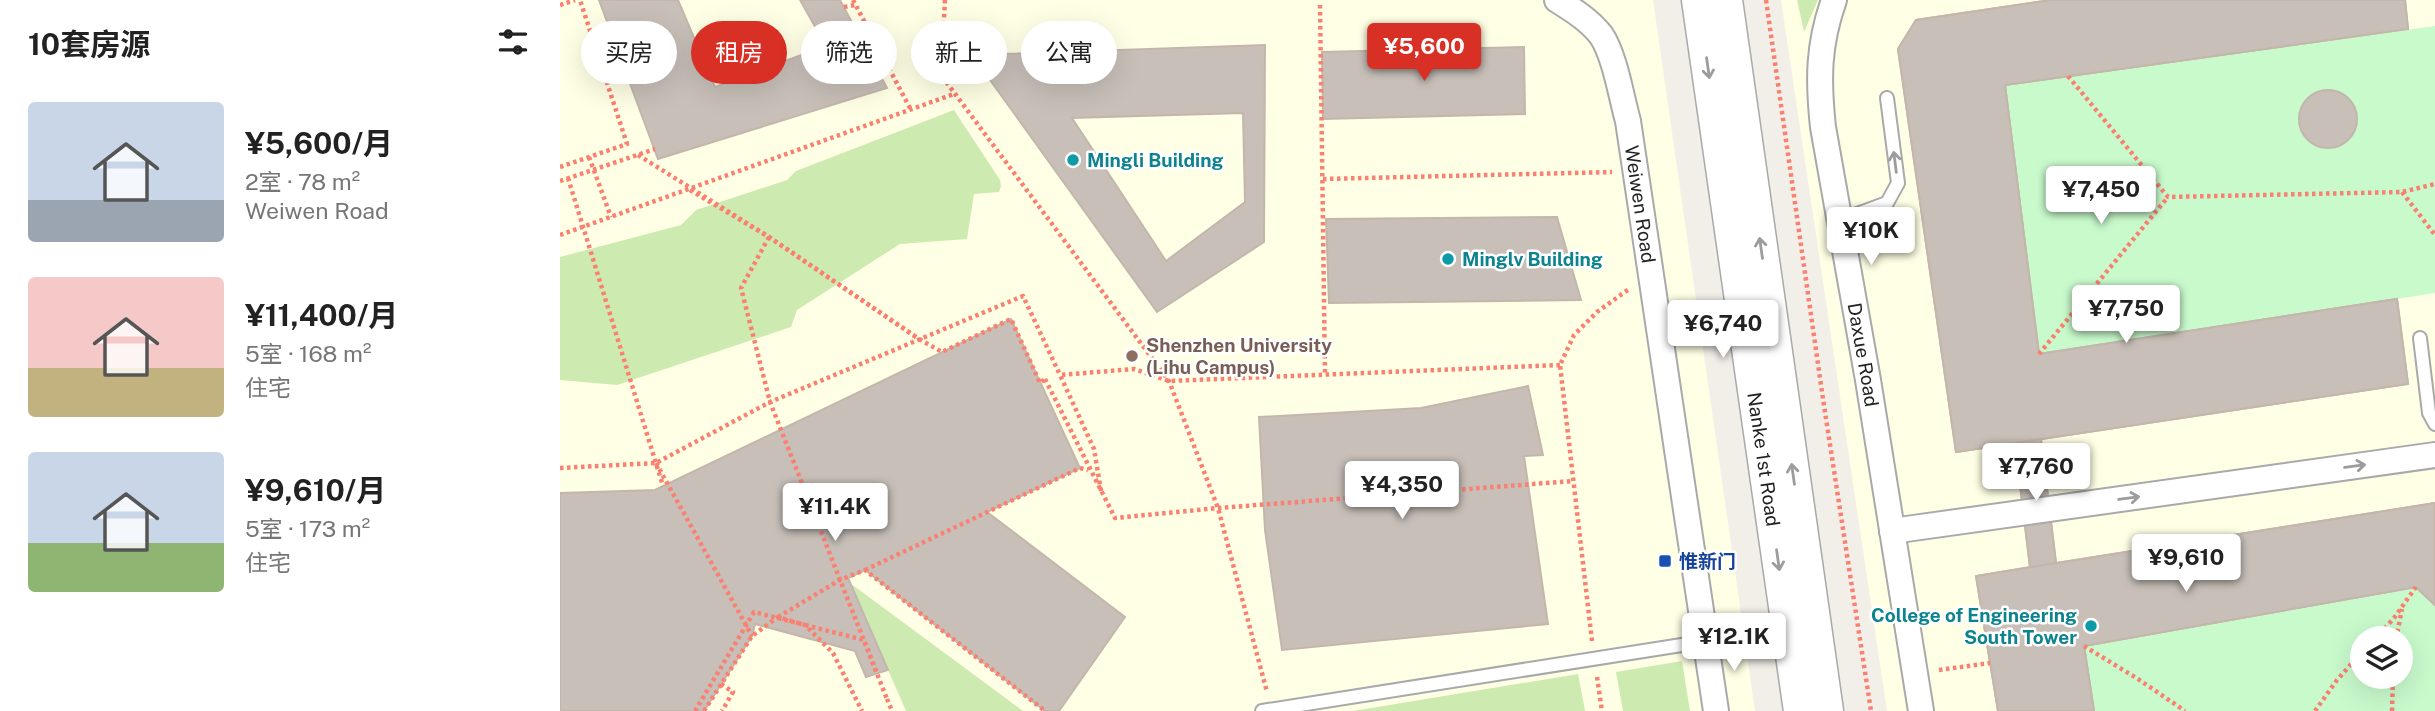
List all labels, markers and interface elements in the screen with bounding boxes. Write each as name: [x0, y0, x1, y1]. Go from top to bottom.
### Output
chip: 买房: [581, 21, 677, 84]
chip: 租房: [691, 21, 787, 84]
chip: 筛选: [801, 21, 897, 84]
chip: 新上: [911, 21, 1007, 84]
chip: 公寓: [1021, 21, 1117, 84]
icon: filters: [494, 23, 532, 61]
pin: ¥5,600: [1367, 24, 1481, 83]
text: 10套房源: [28, 26, 150, 62]
text: ¥5,600: [1383, 32, 1465, 59]
one-way arrow: [1701, 56, 1714, 78]
text: ¥5,600/月: [245, 125, 393, 161]
icon: home: [84, 130, 168, 214]
street label: Weiwen Road: [1621, 144, 1660, 264]
place label: Mingli Building: [1087, 149, 1223, 171]
marker: Mingli Building: [1065, 152, 1081, 168]
one-way arrow: [1889, 152, 1902, 174]
pin: ¥7,450: [2044, 166, 2158, 226]
text: 2室 · 78 m²: [245, 168, 360, 195]
text: ¥7,450: [2062, 175, 2140, 202]
text: Weiwen Road: [245, 197, 389, 224]
pin: ¥10K: [1830, 208, 1912, 267]
text: ¥10K: [1843, 216, 1899, 243]
one-way arrow: [1754, 238, 1767, 260]
place label: Minglv Building: [1462, 248, 1603, 270]
marker: Minglv Building: [1440, 251, 1456, 267]
pin: ¥7,750: [2069, 286, 2183, 345]
text: ¥7,750: [2088, 294, 2164, 321]
text: ¥11,400/月: [245, 297, 398, 333]
pin: ¥6,740: [1666, 300, 1780, 360]
street label: Daxue Road: [1843, 301, 1883, 408]
icon: home: [84, 305, 168, 389]
text: ¥6,740: [1684, 309, 1762, 336]
place label: Shenzhen University (Lihu Campus): [1146, 334, 1332, 378]
text: 5室 · 168 m²: [245, 340, 371, 367]
marker: Shenzhen University (Lihu Campus): [1124, 348, 1140, 364]
text: 住宅: [245, 374, 291, 401]
street label: Nanke 1st Road: [1743, 391, 1784, 528]
pin: ¥7,760: [1979, 444, 2093, 503]
text: ¥7,760: [1998, 452, 2074, 479]
one-way arrow: [2343, 459, 2365, 472]
pin: ¥4,350: [1345, 462, 1459, 521]
one-way arrow: [1786, 463, 1799, 486]
text: ¥4,350: [1361, 470, 1443, 497]
text: ¥9,610/月: [245, 472, 386, 508]
icon: home: [84, 480, 168, 564]
pin: ¥11.4K: [778, 484, 892, 543]
one-way arrow: [2117, 491, 2140, 504]
text: ¥11.4K: [799, 492, 871, 519]
text: 5室 · 173 m²: [245, 515, 370, 542]
pin: ¥9,610: [2129, 534, 2243, 594]
text: ¥9,610: [2148, 543, 2224, 570]
one-way arrow: [1772, 548, 1785, 570]
text: 住宅: [245, 549, 291, 576]
place label: 惟新门: [1679, 550, 1736, 572]
marker: 惟新门: [1657, 553, 1673, 569]
place label: College of Engineering South Tower: [1871, 604, 2077, 648]
pin: ¥12.1K: [1677, 614, 1791, 673]
marker: College of Engineering South Tower: [2083, 618, 2099, 634]
text: ¥12.1K: [1698, 622, 1770, 649]
map controls: [2350, 626, 2413, 689]
button: layers: [2350, 626, 2413, 689]

